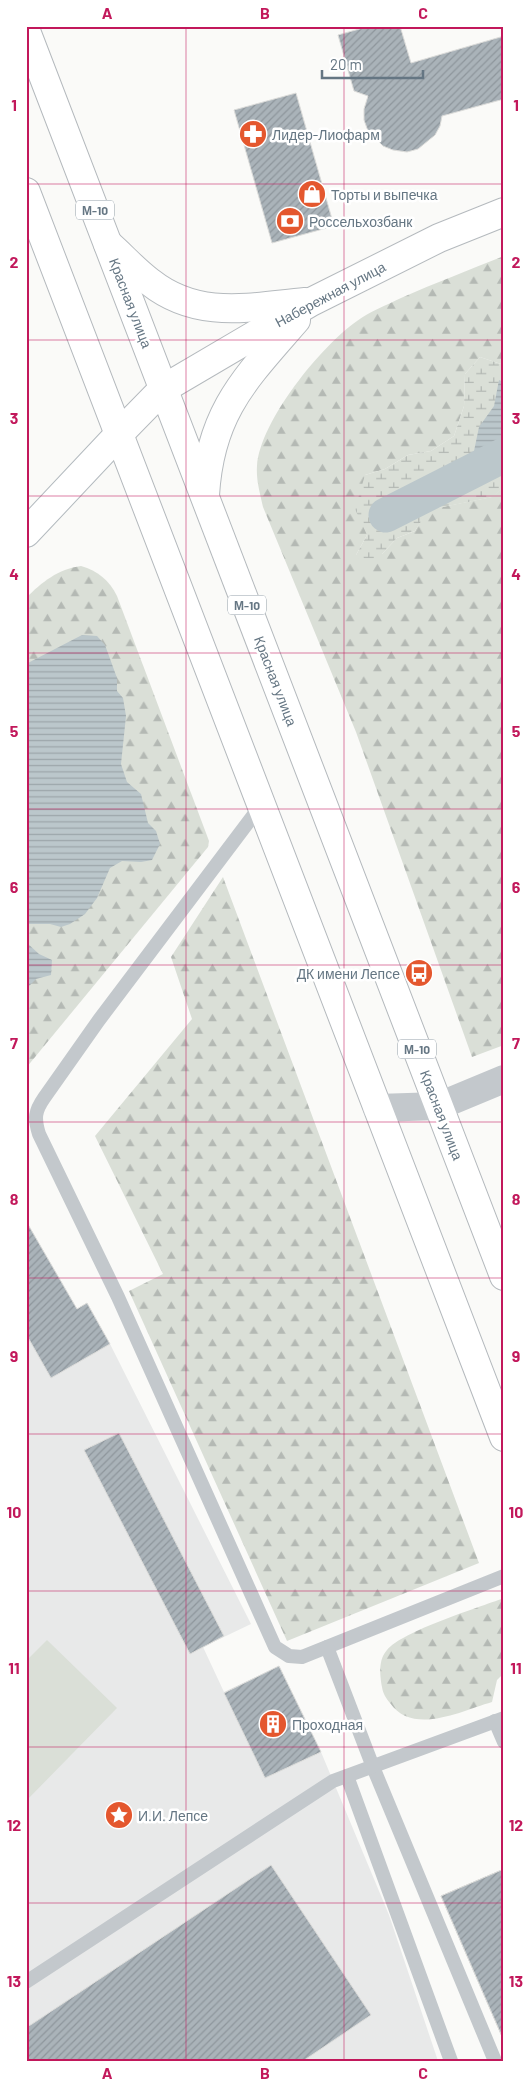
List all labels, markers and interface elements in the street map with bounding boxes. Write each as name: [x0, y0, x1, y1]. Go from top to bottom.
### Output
text: A: [102, 3, 113, 22]
text: B: [260, 3, 270, 22]
text: C: [418, 3, 428, 22]
scale bar: [322, 48, 424, 80]
text: 20 m: [330, 55, 362, 73]
text: 1: [11, 95, 17, 114]
text: 1: [513, 95, 519, 114]
pharmacy icon: Лидер-Лиофарм: [238, 119, 268, 149]
place label: Лидер-Лиофарм: [272, 126, 380, 143]
shop icon: Торты и выпечка: [297, 179, 327, 209]
place label: Торты и выпечка: [331, 186, 438, 203]
road number: М-10: [76, 200, 114, 220]
bank icon: Россельхозбанк: [275, 206, 305, 236]
place label: Россельхозбанк: [309, 213, 413, 230]
text: 2: [10, 252, 19, 271]
text: 2: [512, 252, 521, 271]
street label: Красная улица: [106, 256, 156, 351]
street label: Набережная улица: [272, 258, 388, 330]
text: 3: [10, 408, 18, 427]
text: 3: [512, 408, 520, 427]
text: 4: [9, 564, 19, 583]
text: 4: [511, 564, 521, 583]
road number: М-10: [228, 596, 266, 614]
street label: Красная улица: [251, 634, 301, 729]
text: 5: [10, 721, 19, 740]
text: 5: [512, 721, 521, 740]
text: 6: [10, 877, 19, 896]
text: 6: [512, 877, 521, 896]
bus stop icon: ДК имени Лепсе: [404, 958, 434, 988]
place label: ДК имени Лепсе: [297, 965, 400, 982]
text: 7: [10, 1033, 18, 1052]
text: 7: [512, 1033, 520, 1052]
road number: М-10: [398, 1040, 436, 1058]
street label: Красная улица: [417, 1068, 467, 1163]
text: 8: [10, 1189, 19, 1208]
text: 8: [512, 1189, 521, 1208]
text: 9: [10, 1346, 18, 1365]
text: 9: [512, 1346, 520, 1365]
text: 10: [7, 1502, 21, 1521]
text: 10: [509, 1502, 523, 1521]
text: 11: [8, 1658, 20, 1677]
text: 11: [510, 1658, 522, 1677]
building icon: Проходная: [258, 1709, 288, 1739]
place label: Проходная: [292, 1716, 363, 1733]
place icon: И.И. Лепсе: [104, 1800, 134, 1830]
place label: И.И. Лепсе: [138, 1807, 208, 1824]
text: 12: [7, 1815, 21, 1834]
text: 12: [509, 1815, 523, 1834]
text: 13: [7, 1971, 21, 1990]
text: 13: [509, 1971, 523, 1990]
text: A: [102, 2063, 113, 2082]
text: B: [260, 2063, 270, 2082]
text: C: [418, 2063, 428, 2082]

